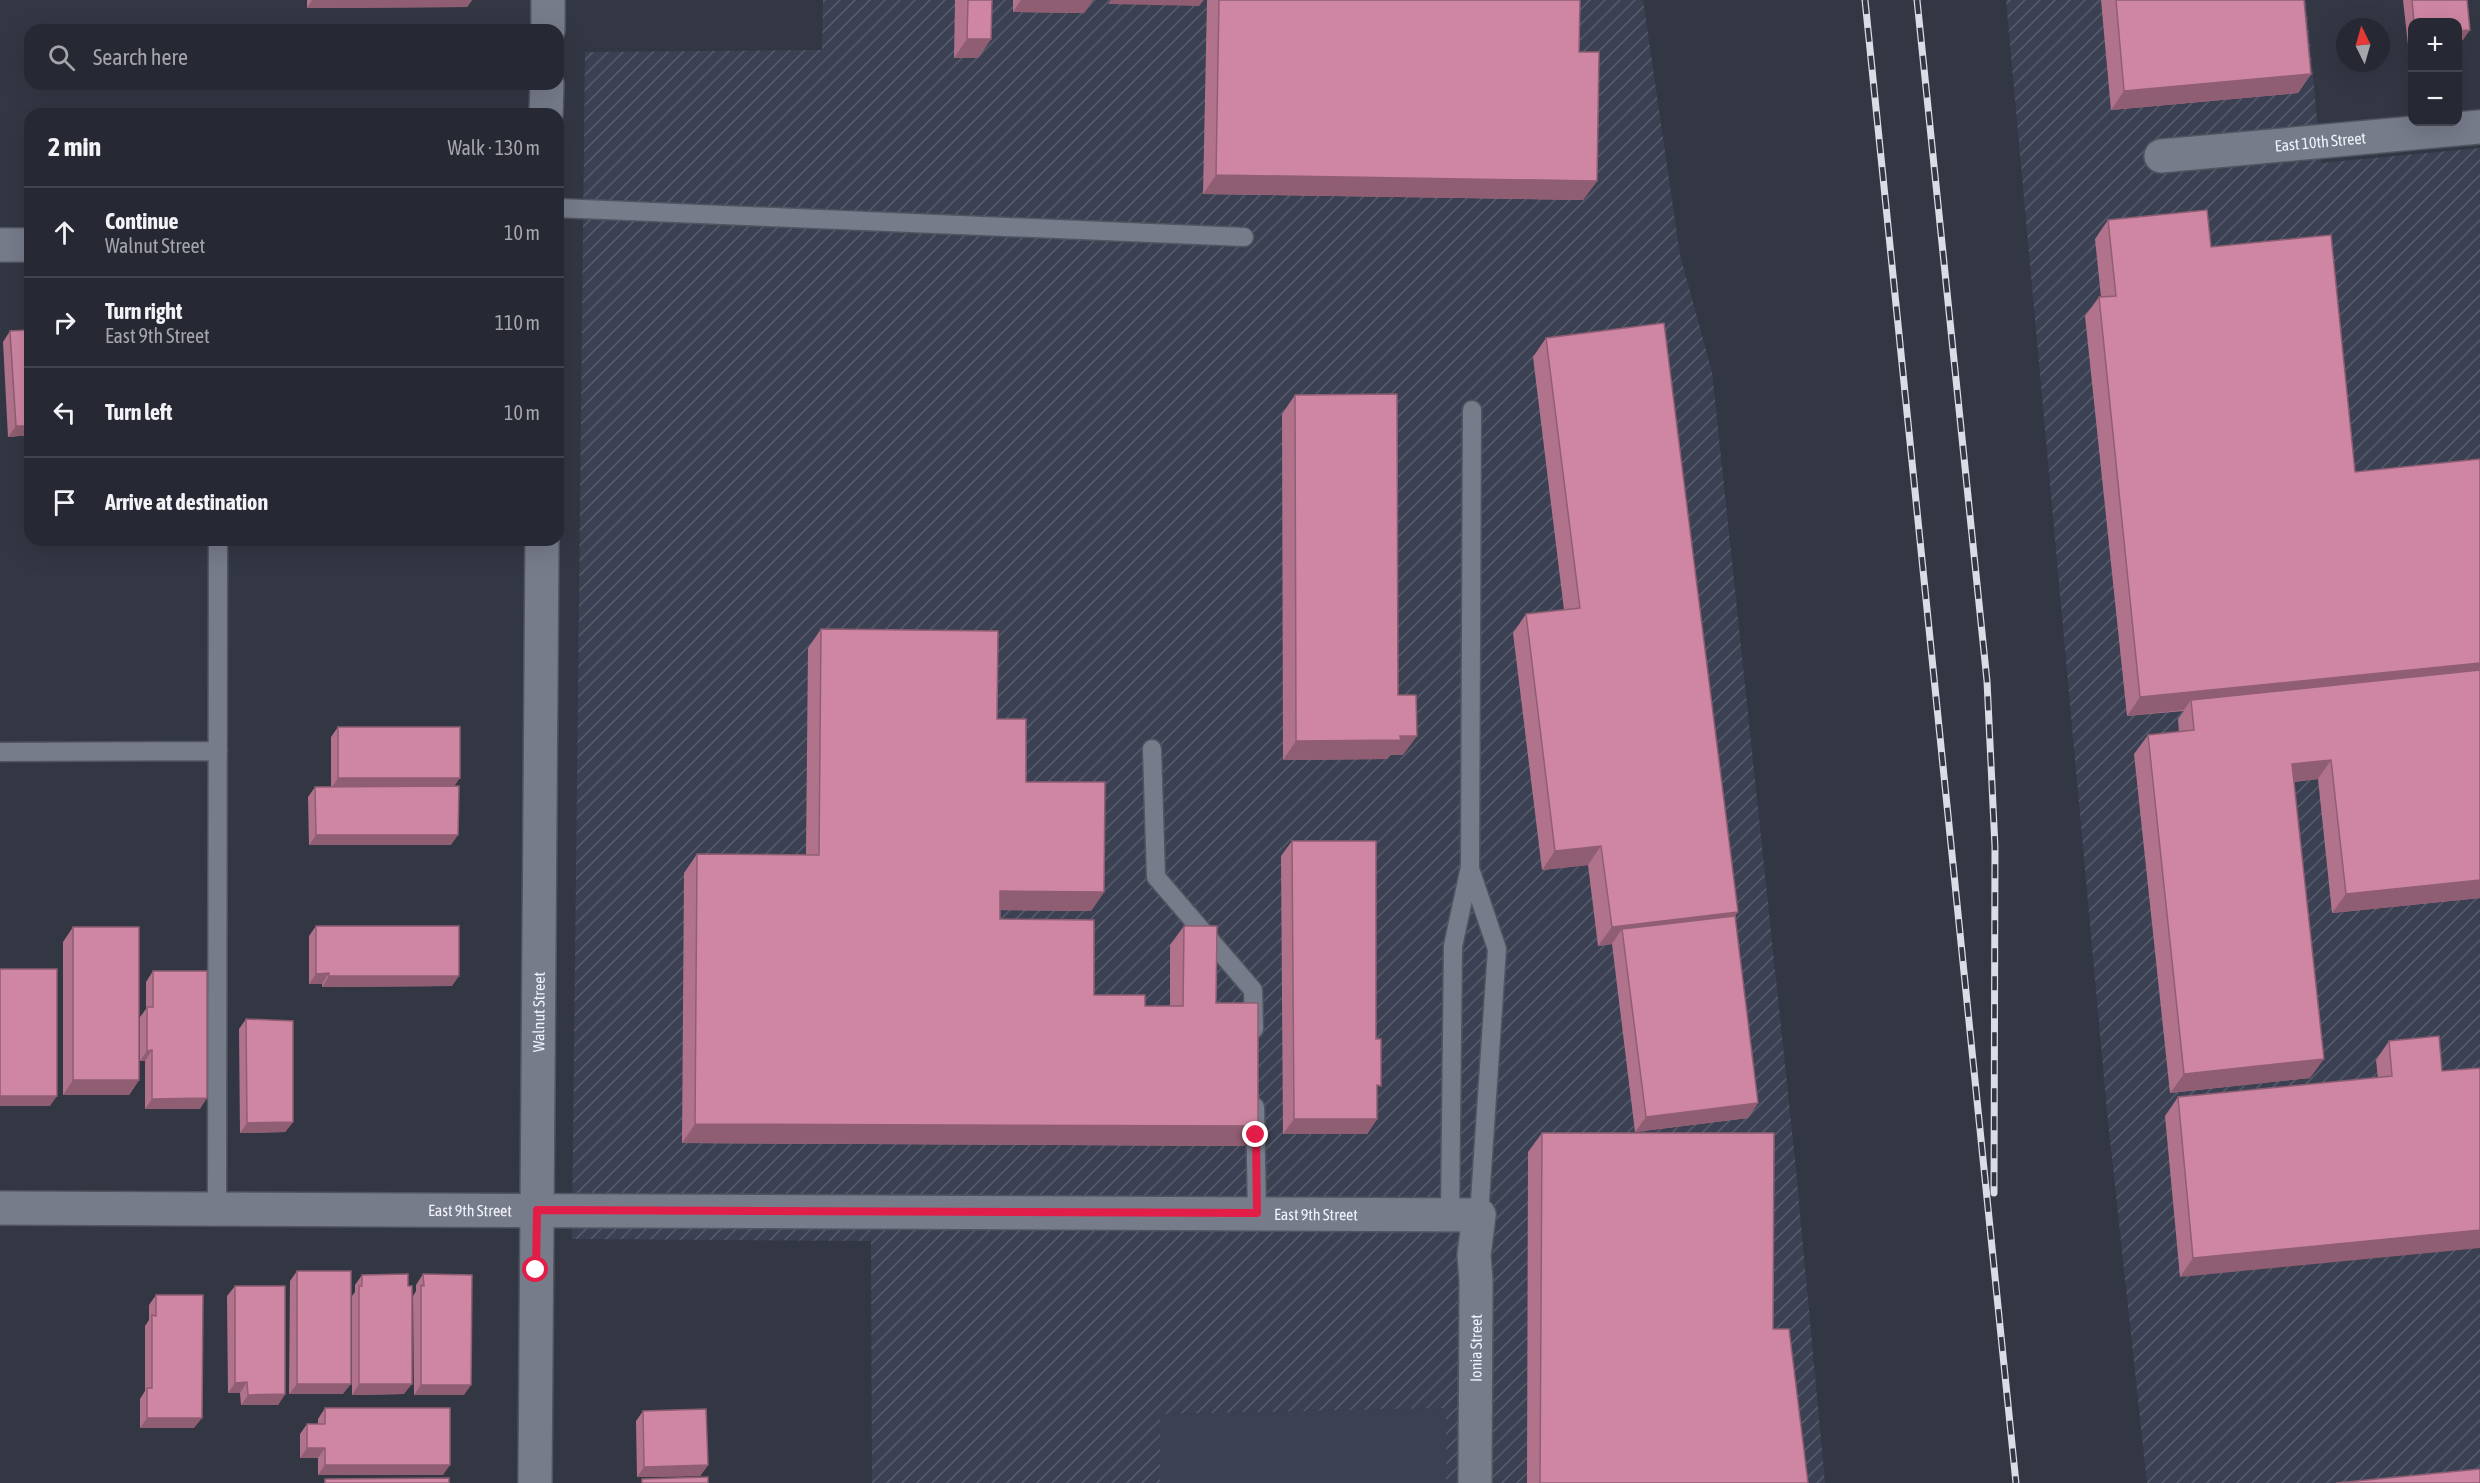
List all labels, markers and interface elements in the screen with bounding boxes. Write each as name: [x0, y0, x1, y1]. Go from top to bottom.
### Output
north arrow: [2336, 18, 2390, 72]
map controls: [2408, 18, 2462, 126]
button: +: [2408, 18, 2462, 72]
search box: [24, 24, 564, 90]
icon: search: [45, 41, 78, 74]
text: Search here: [93, 44, 188, 70]
button: −: [2408, 72, 2462, 126]
street label: East 10th Street: [2274, 128, 2367, 155]
text: 2 min: [48, 132, 101, 162]
text: Walk · 130 m: [448, 136, 540, 159]
text: Continue: [105, 208, 179, 234]
icon: ahead: [48, 216, 81, 249]
text: 10 m: [504, 221, 540, 244]
text: Walnut Street: [105, 234, 205, 257]
text: Turn right: [105, 298, 182, 324]
icon: right: [48, 306, 81, 339]
text: 110 m: [495, 311, 540, 334]
text: East 9th Street: [105, 324, 210, 347]
icon: left: [48, 396, 81, 429]
text: Turn left: [105, 399, 172, 425]
text: 10 m: [504, 401, 540, 424]
icon: arrive: [48, 486, 81, 519]
text: Arrive at destination: [105, 489, 268, 515]
street label: Walnut Street: [529, 971, 548, 1052]
route end: [1242, 1121, 1268, 1147]
street label: East 9th Street: [428, 1201, 512, 1219]
street label: East 9th Street: [1274, 1205, 1358, 1223]
route start: [522, 1256, 548, 1282]
street label: Ionia Street: [1466, 1314, 1485, 1382]

